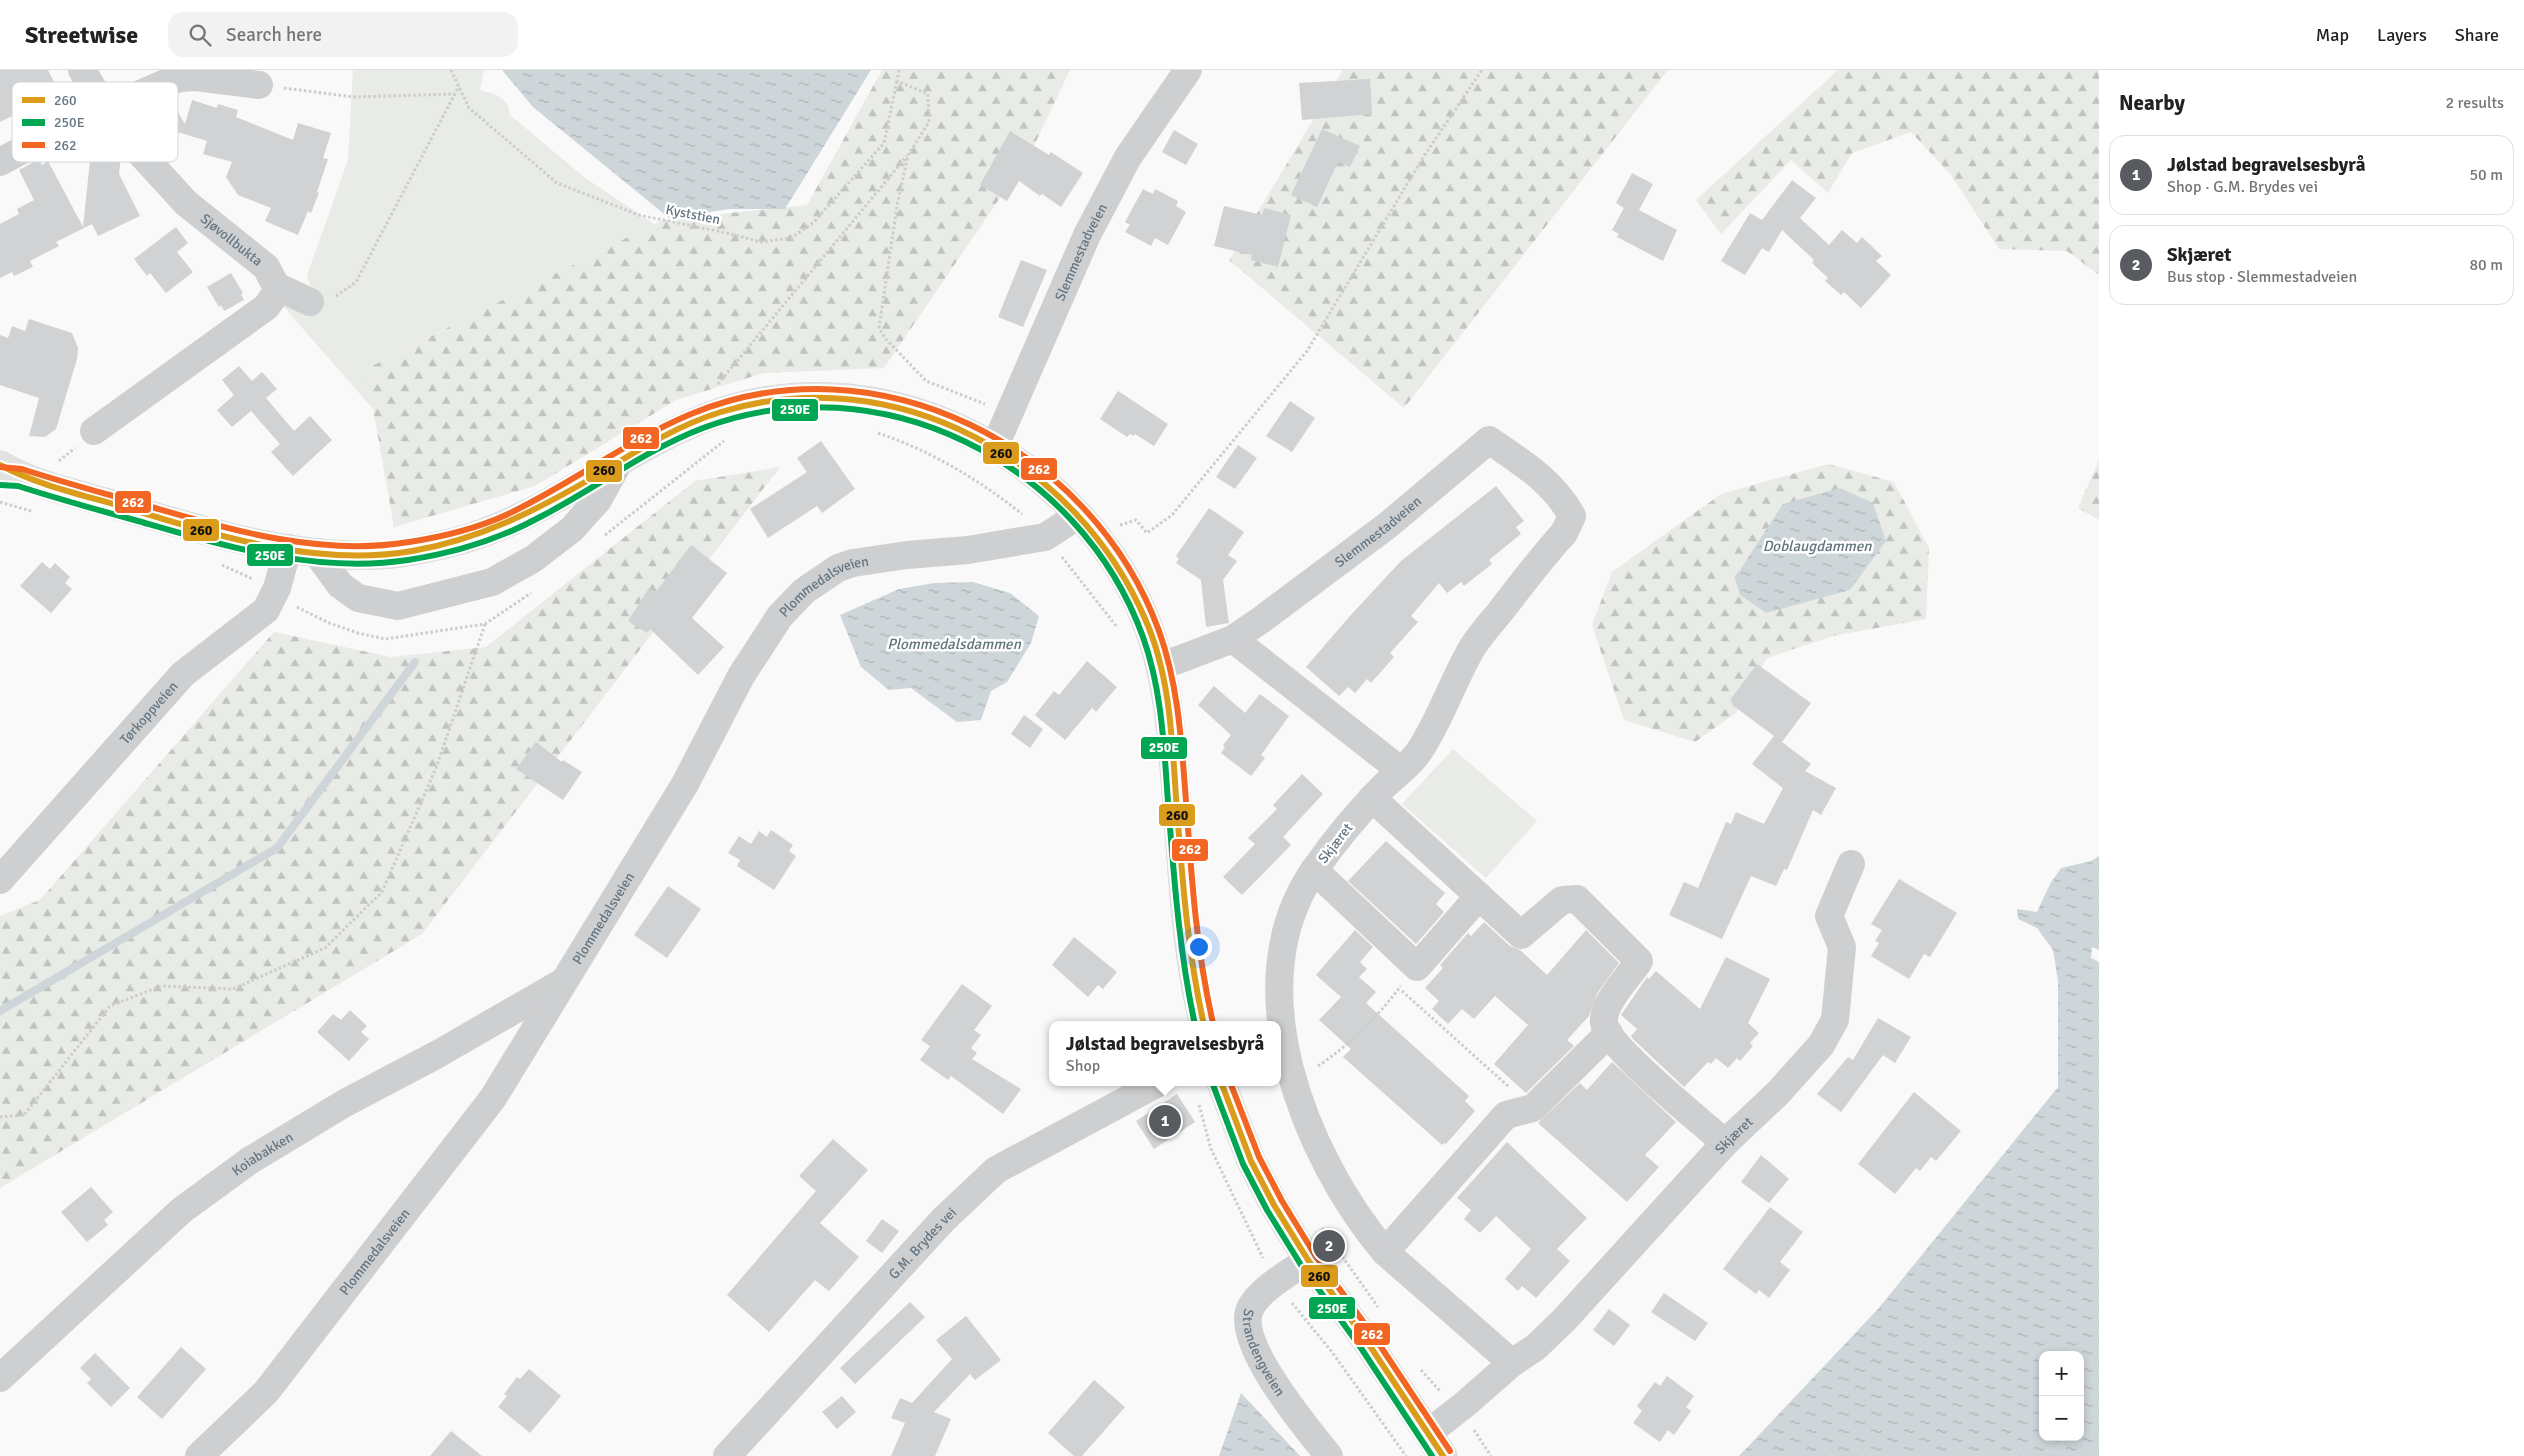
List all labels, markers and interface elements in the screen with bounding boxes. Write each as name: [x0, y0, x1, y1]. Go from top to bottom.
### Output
search box: [168, 12, 518, 57]
text: Streetwise: [25, 20, 138, 50]
icon: search: [186, 21, 214, 49]
text: Search here: [226, 23, 322, 47]
text: Map: [2316, 24, 2349, 46]
text: Layers: [2377, 24, 2427, 46]
text: Share: [2455, 24, 2499, 46]
legend: [12, 82, 178, 162]
text: Nearby: [2119, 90, 2185, 116]
text: 260: [54, 92, 77, 109]
text: 2 results: [2445, 93, 2504, 113]
text: 250E: [54, 114, 85, 131]
text: 262: [54, 137, 77, 154]
text: Jølstad begravelsesbyrå: [2167, 153, 2365, 177]
text: 1: [2132, 165, 2140, 185]
text: 50 m: [2469, 165, 2503, 185]
text: Shop · G.M. Brydes vei: [2167, 177, 2318, 197]
street label: Kyststien: [664, 201, 722, 228]
street label: Slemmestadveien: [1051, 201, 1111, 304]
street label: Sjøvollbukta: [197, 210, 266, 270]
text: Skjæret: [2167, 243, 2231, 267]
text: 2: [2132, 255, 2140, 275]
text: 80 m: [2469, 255, 2503, 275]
text: Bus stop · Slemmestadveien: [2167, 267, 2357, 287]
line badge: 250E: [771, 398, 819, 422]
text: 250E: [780, 401, 810, 418]
line badge: 262: [622, 426, 660, 450]
text: 262: [630, 430, 652, 447]
line badge: 260: [982, 441, 1020, 465]
text: 260: [990, 445, 1013, 462]
line badge: 262: [1020, 457, 1058, 481]
line badge: 260: [585, 459, 623, 483]
text: 262: [1028, 461, 1050, 478]
text: 260: [593, 462, 616, 479]
line badge: 262: [114, 490, 152, 514]
street label: Slemmestadveien: [1331, 493, 1425, 571]
text: 262: [122, 494, 144, 511]
line badge: 260: [182, 518, 220, 542]
text: 260: [190, 522, 213, 539]
water label: Doblaugdammen: [1763, 537, 1872, 555]
line badge: 250E: [246, 543, 294, 567]
text: 250E: [255, 547, 285, 564]
street label: Plommedalsveien: [776, 553, 870, 621]
water label: Plommedalsdammen: [887, 635, 1022, 653]
street label: Tørkoppveien: [117, 678, 182, 748]
line badge: 250E: [1140, 736, 1188, 760]
text: 250E: [1149, 739, 1179, 756]
line badge: 260: [1158, 803, 1196, 827]
text: 260: [1166, 807, 1189, 824]
street label: Skjæret: [1314, 820, 1356, 867]
line badge: 262: [1171, 838, 1209, 862]
text: 262: [1179, 841, 1201, 858]
street label: Plommedalsveien: [569, 869, 638, 968]
your location: [1186, 934, 1212, 960]
popup: [1049, 1021, 1281, 1086]
text: Jølstad begravelsesbyrå: [1066, 1032, 1264, 1056]
text: Shop: [1066, 1056, 1100, 1076]
pin: 1: [1149, 1102, 1181, 1140]
street label: Skjæret: [1711, 1113, 1757, 1158]
street label: Koiabakken: [229, 1128, 296, 1180]
street label: G.M. Brydes vei: [885, 1204, 960, 1283]
street label: Plommedalsveien: [336, 1205, 414, 1299]
pin: 2: [1313, 1227, 1345, 1265]
line badge: 260: [1300, 1264, 1339, 1288]
text: 260: [1308, 1268, 1331, 1285]
line badge: 250E: [1308, 1296, 1356, 1320]
text: 250E: [1317, 1300, 1347, 1317]
street label: Strandengveien: [1239, 1307, 1289, 1400]
line badge: 262: [1353, 1322, 1391, 1346]
text: 262: [1361, 1326, 1383, 1343]
map controls: [2039, 1351, 2084, 1441]
button: +: [2039, 1351, 2084, 1396]
button: −: [2039, 1396, 2084, 1441]

